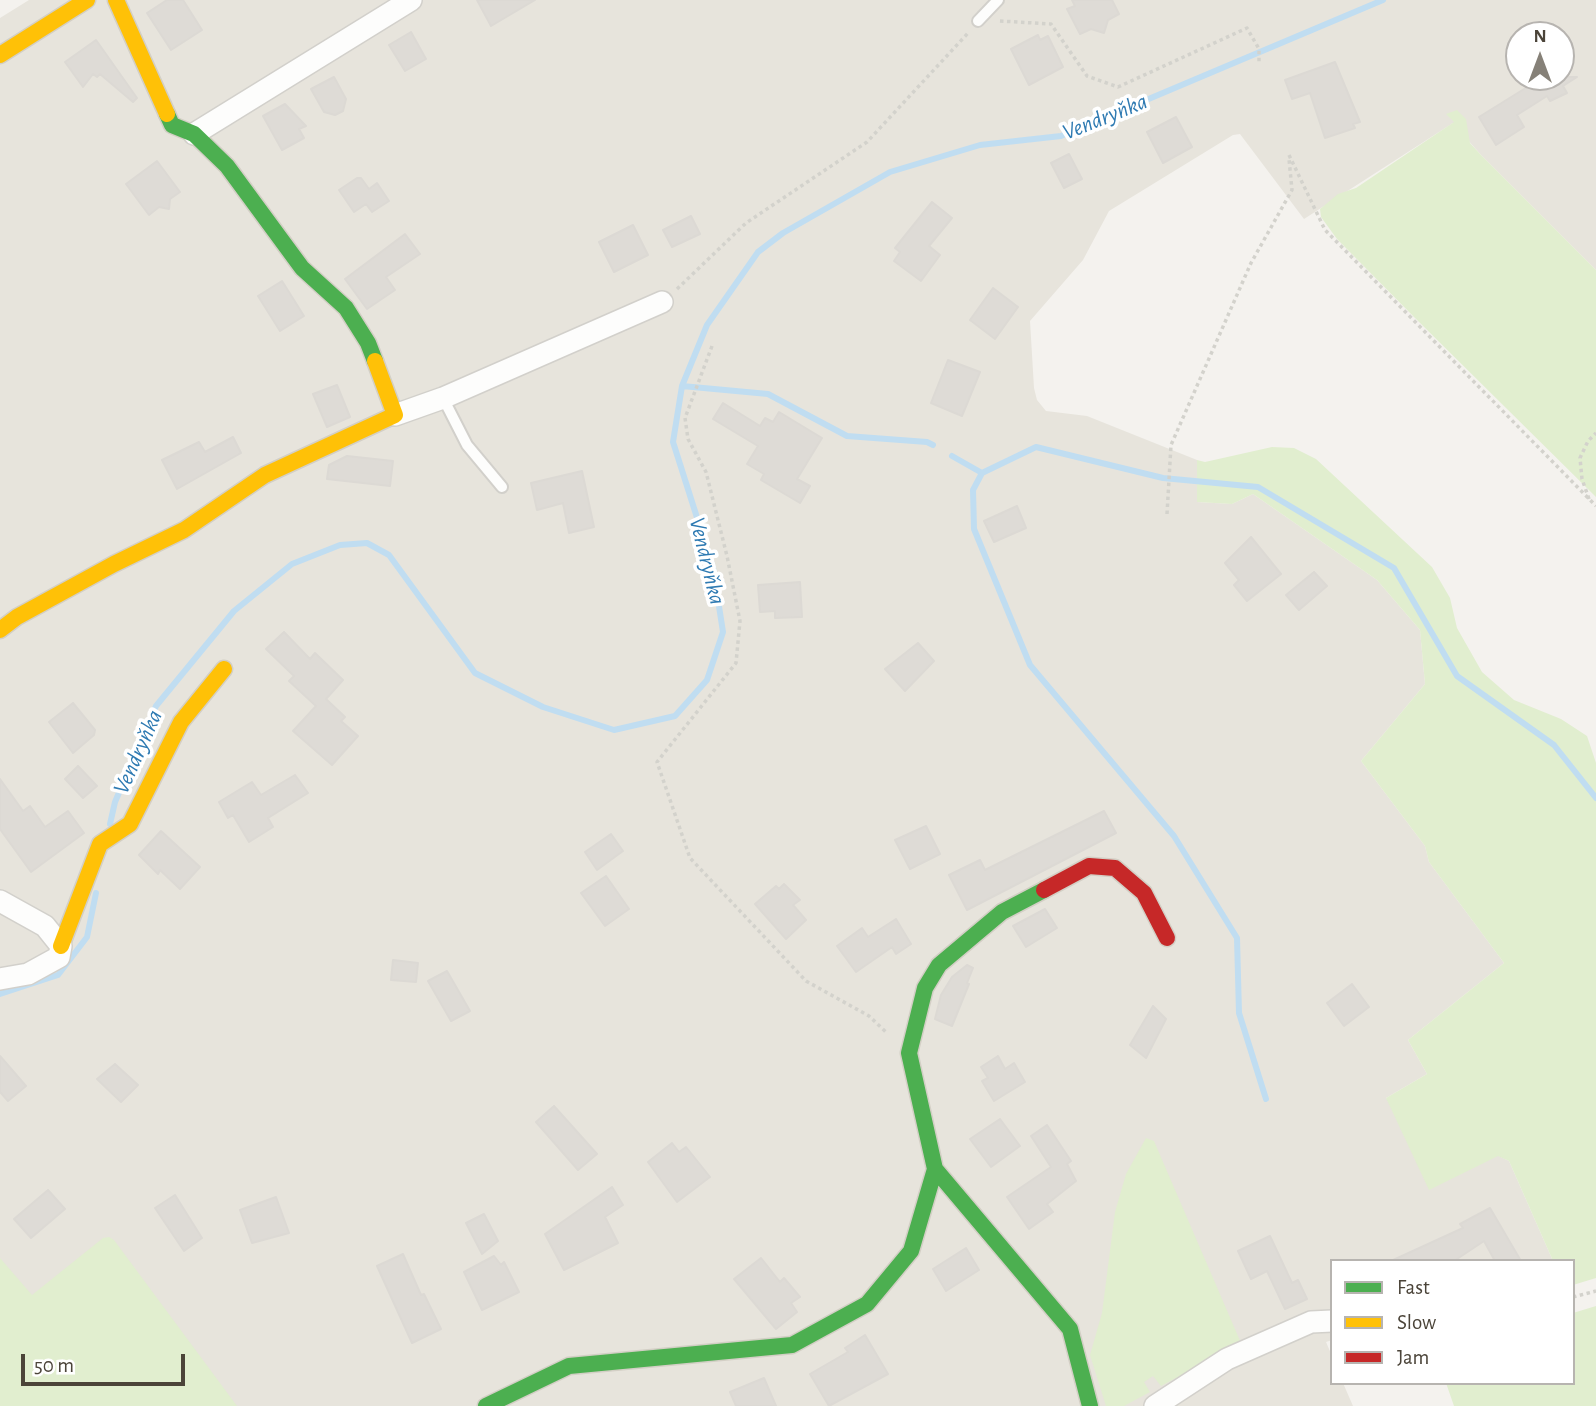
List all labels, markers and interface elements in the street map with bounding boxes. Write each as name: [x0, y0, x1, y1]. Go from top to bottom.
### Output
north arrow: [1505, 21, 1575, 91]
text: N: [1533, 27, 1547, 46]
water label: Vendryňka: [1059, 88, 1151, 146]
water label: Vendryňka: [683, 514, 731, 608]
water label: Vendryňka: [107, 706, 169, 798]
legend: [1330, 1259, 1575, 1385]
text: Fast: [1397, 1277, 1430, 1298]
text: Slow: [1397, 1312, 1436, 1333]
scale bar: [24, 1340, 189, 1384]
text: Jam: [1397, 1347, 1429, 1368]
text: 50 m: [34, 1355, 74, 1376]

